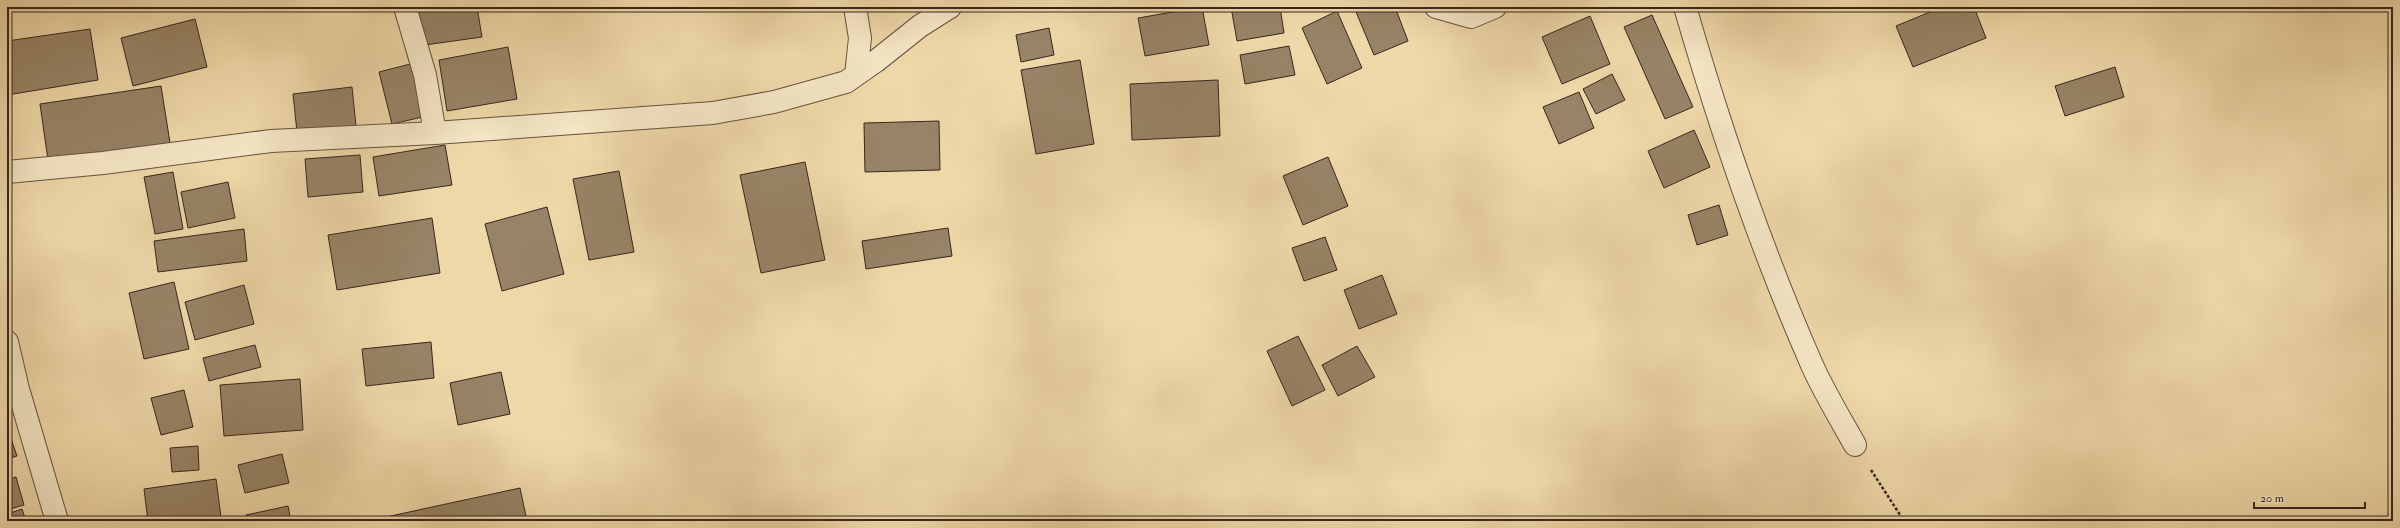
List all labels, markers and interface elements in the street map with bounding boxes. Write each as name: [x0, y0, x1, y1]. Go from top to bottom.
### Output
scale bar: [2254, 484, 2365, 510]
text: 20 m: [2260, 491, 2285, 506]

